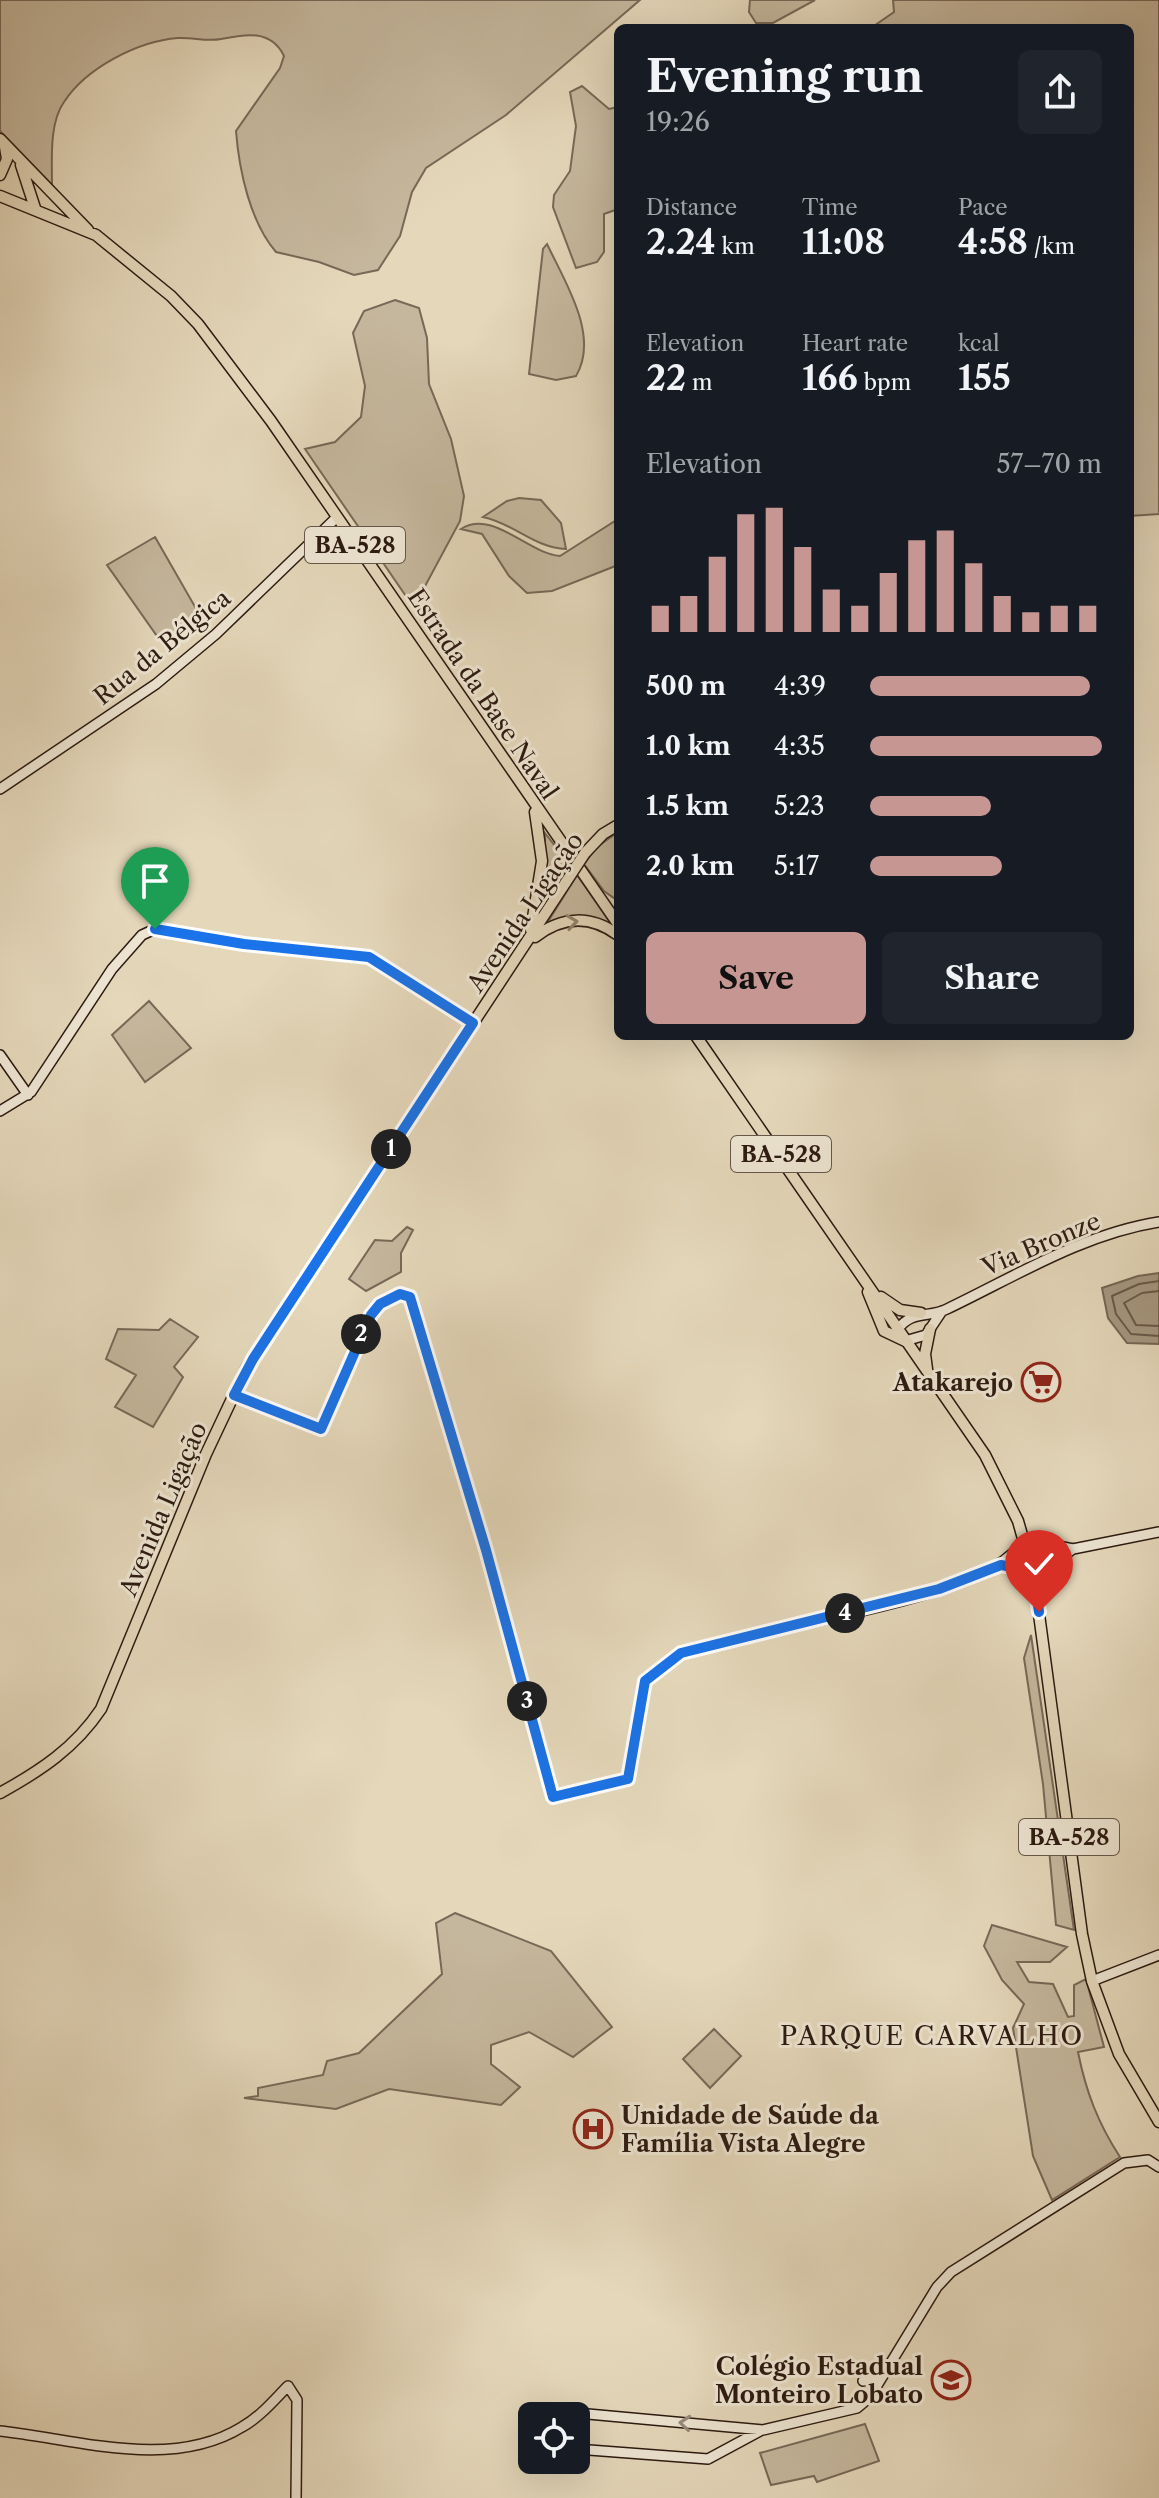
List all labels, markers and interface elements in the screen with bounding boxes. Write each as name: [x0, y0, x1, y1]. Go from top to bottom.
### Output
text: Evening run: [646, 49, 923, 103]
button: share: [1018, 50, 1102, 134]
text: 19:26: [646, 106, 710, 138]
text: Distance: [646, 194, 737, 221]
text: Time: [802, 194, 858, 221]
text: Pace: [958, 194, 1008, 221]
text: 2.24: [646, 221, 716, 263]
text: 11:08: [802, 221, 885, 263]
text: 4:58: [958, 221, 1028, 263]
text: km: [716, 233, 755, 260]
text: /km: [1028, 233, 1075, 260]
text: Elevation: [646, 330, 744, 357]
text: Heart rate: [802, 330, 908, 357]
text: kcal: [958, 330, 1000, 357]
text: 22: [646, 357, 686, 399]
text: 166: [802, 357, 858, 399]
text: 155: [958, 357, 1011, 399]
text: m: [686, 369, 713, 396]
text: bpm: [858, 369, 911, 396]
text: Elevation: [646, 448, 762, 480]
text: 57–70 m: [997, 448, 1102, 480]
road number: BA-528: [305, 527, 405, 563]
street label: Rua da Bélgica: [88, 583, 236, 711]
street label: Estrada da Base Naval: [402, 583, 564, 805]
text: 500 m: [646, 670, 726, 702]
text: 4:39: [774, 670, 826, 702]
text: 1.0 km: [646, 730, 731, 762]
text: 4:35: [774, 730, 825, 762]
text: 1.5 km: [646, 790, 729, 822]
text: 5:23: [774, 790, 825, 822]
street label: Avenida Ligação: [460, 827, 589, 998]
pin: [121, 847, 189, 929]
text: 2.0 km: [646, 850, 734, 882]
text: 5:17: [774, 850, 819, 882]
icon: arrive: [133, 859, 177, 903]
one-way arrow: [565, 914, 578, 931]
button: Save: [646, 932, 866, 1024]
button: Share: [882, 932, 1102, 1024]
pin: 1: [371, 1129, 411, 1169]
text: 1: [386, 1135, 396, 1162]
road number: BA-528: [731, 1136, 831, 1172]
street label: Via Bronze: [977, 1206, 1104, 1282]
pin: 2: [341, 1314, 381, 1354]
text: 2: [355, 1320, 368, 1347]
supermarket icon: Atakarejo: [1020, 1361, 1062, 1403]
place label: Atakarejo: [892, 1368, 1013, 1397]
street label: Avenida Ligação: [113, 1418, 213, 1601]
pin: [1005, 1530, 1073, 1612]
icon: check: [1017, 1542, 1061, 1586]
pin: 4: [825, 1593, 865, 1633]
text: 4: [838, 1599, 852, 1626]
pin: 3: [507, 1681, 547, 1721]
text: 3: [521, 1687, 533, 1714]
road number: BA-528: [1019, 1819, 1119, 1855]
district label: PARQUE CARVALHO: [780, 2020, 1084, 2052]
place label: Unidade de Saúde da Família Vista Alegre: [621, 2101, 880, 2158]
hospital icon: Unidade de Saúde da Família Vista Alegre: [572, 2108, 614, 2150]
place label: Colégio Estadual Monteiro Lobato: [715, 2352, 923, 2409]
school or university icon: Colégio Estadual Monteiro Lobato: [930, 2359, 972, 2401]
map controls: [518, 2402, 590, 2474]
button: locate: [518, 2402, 590, 2474]
one-way arrow: [678, 2415, 691, 2432]

